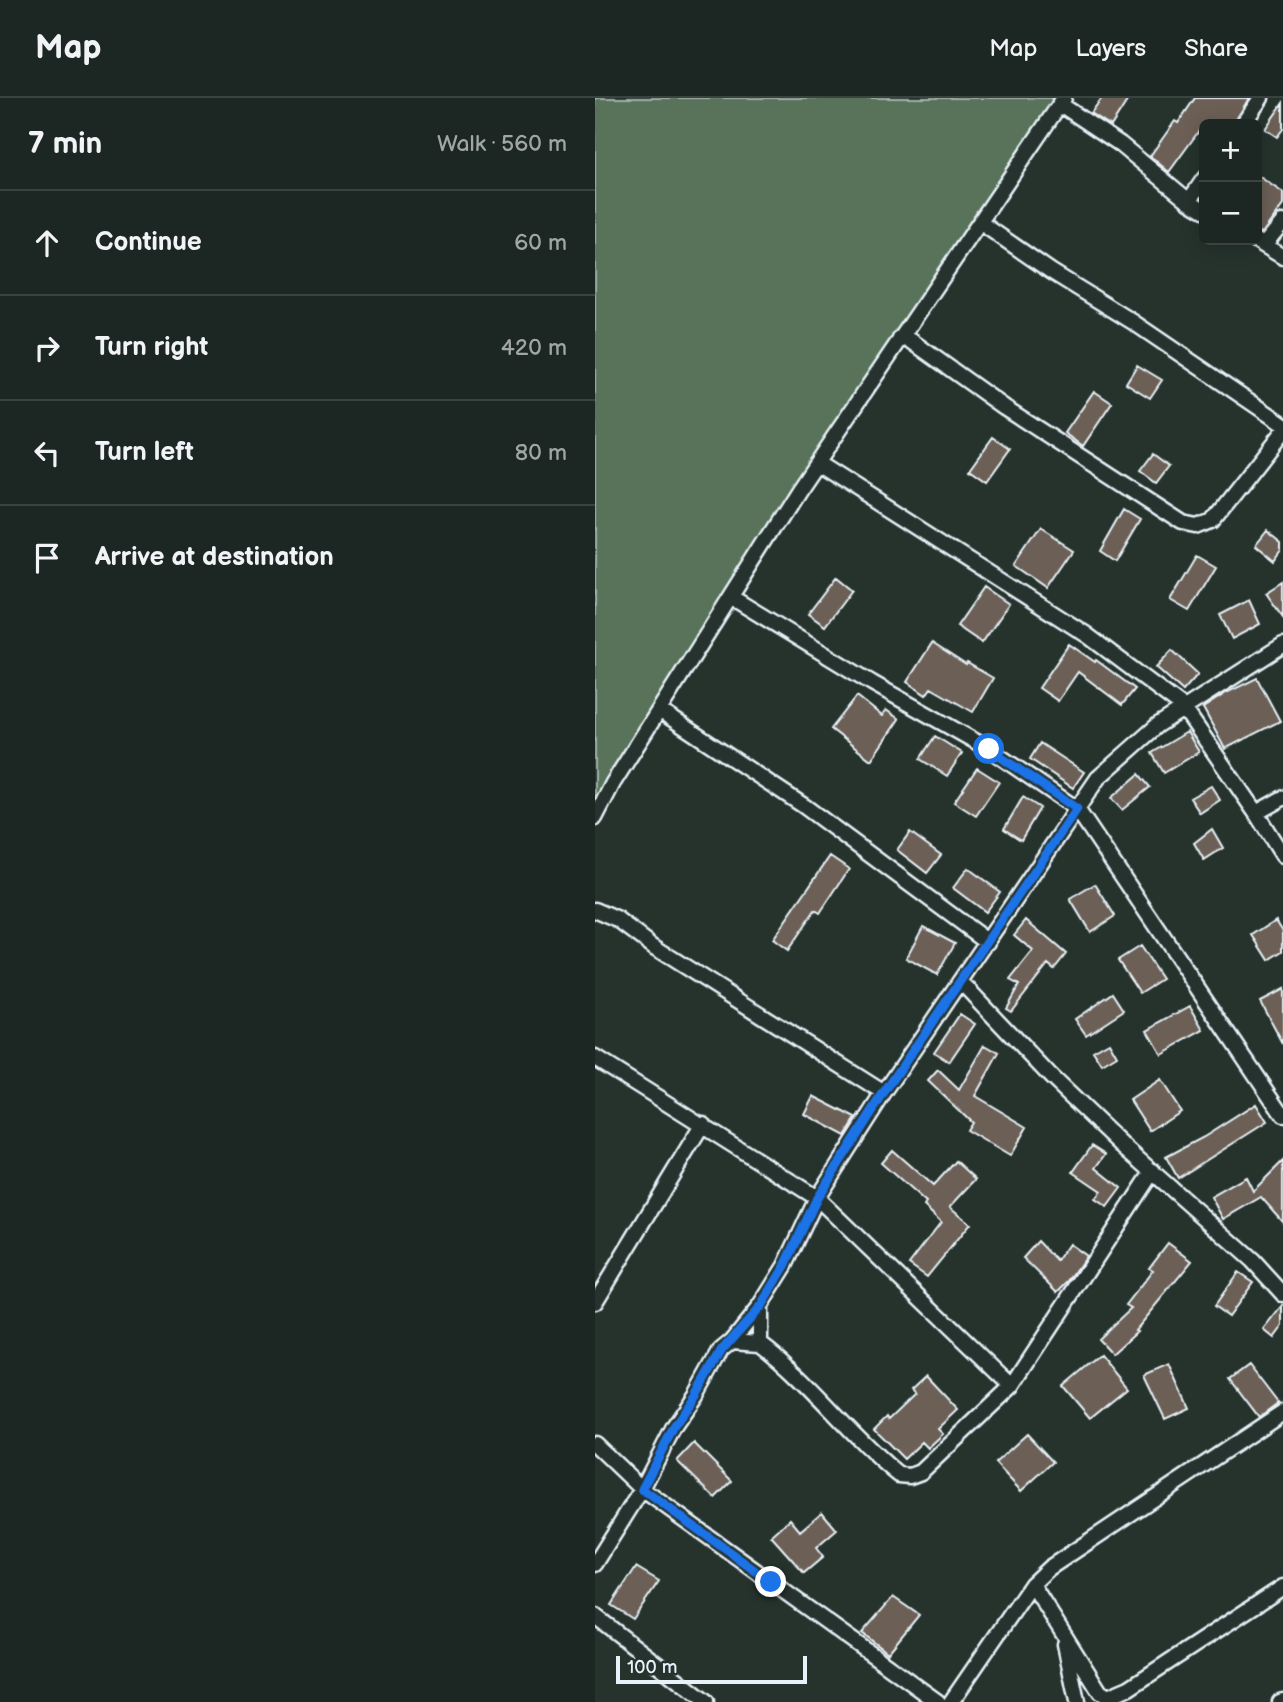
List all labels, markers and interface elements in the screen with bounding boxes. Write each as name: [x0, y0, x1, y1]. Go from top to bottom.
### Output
text: Map: [35, 28, 101, 68]
text: Map: [989, 34, 1037, 63]
text: Layers: [1075, 34, 1146, 63]
text: Share: [1184, 34, 1248, 63]
map controls: [1199, 119, 1262, 245]
button: +: [1199, 119, 1262, 182]
text: 7 min: [28, 126, 102, 162]
text: Walk · 560 m: [437, 130, 567, 158]
button: −: [1199, 182, 1262, 245]
icon: ahead: [28, 224, 66, 262]
text: Continue: [95, 227, 202, 258]
text: 60 m: [514, 229, 567, 257]
icon: right: [28, 329, 66, 367]
text: Turn right: [95, 332, 208, 363]
text: 420 m: [501, 334, 567, 362]
icon: left: [28, 434, 66, 472]
text: Turn left: [95, 437, 194, 468]
text: 80 m: [515, 439, 567, 467]
icon: arrive: [28, 539, 66, 577]
text: Arrive at destination: [95, 542, 334, 573]
route start: [973, 733, 1004, 764]
route end: [755, 1566, 786, 1597]
scale bar: [616, 1653, 807, 1685]
text: 100 m: [627, 1656, 678, 1679]

